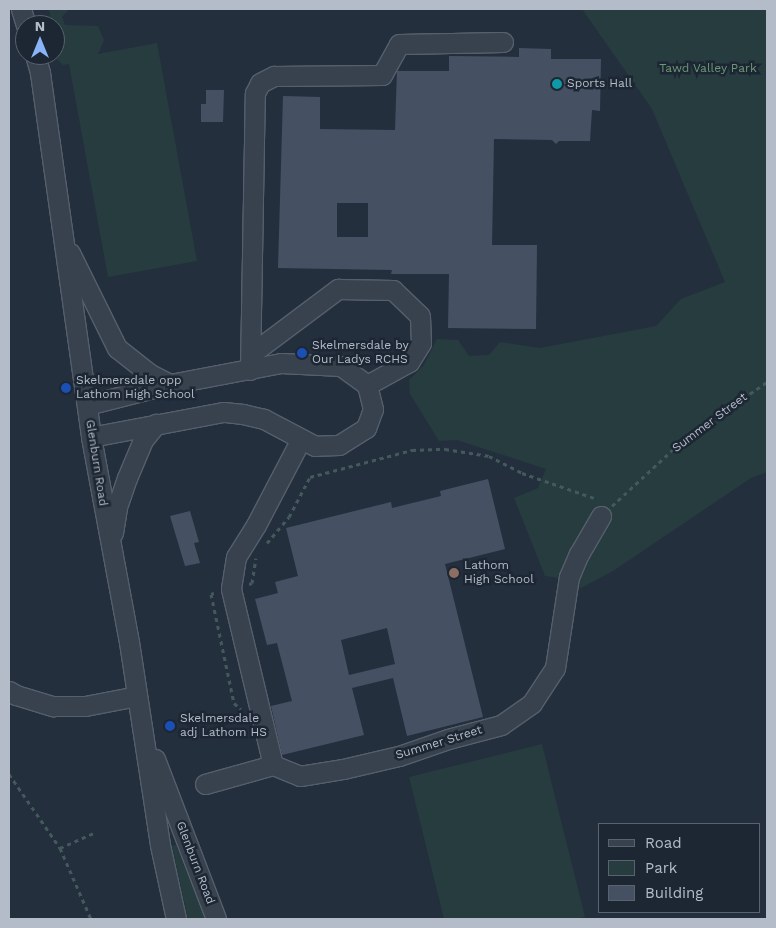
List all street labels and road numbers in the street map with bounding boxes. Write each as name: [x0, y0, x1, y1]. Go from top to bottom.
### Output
street label: Summer Street: [670, 390, 750, 456]
street label: Glenburn Road: [82, 419, 110, 507]
street label: Summer Street: [394, 723, 484, 763]
street label: Glenburn Road: [173, 820, 217, 906]

